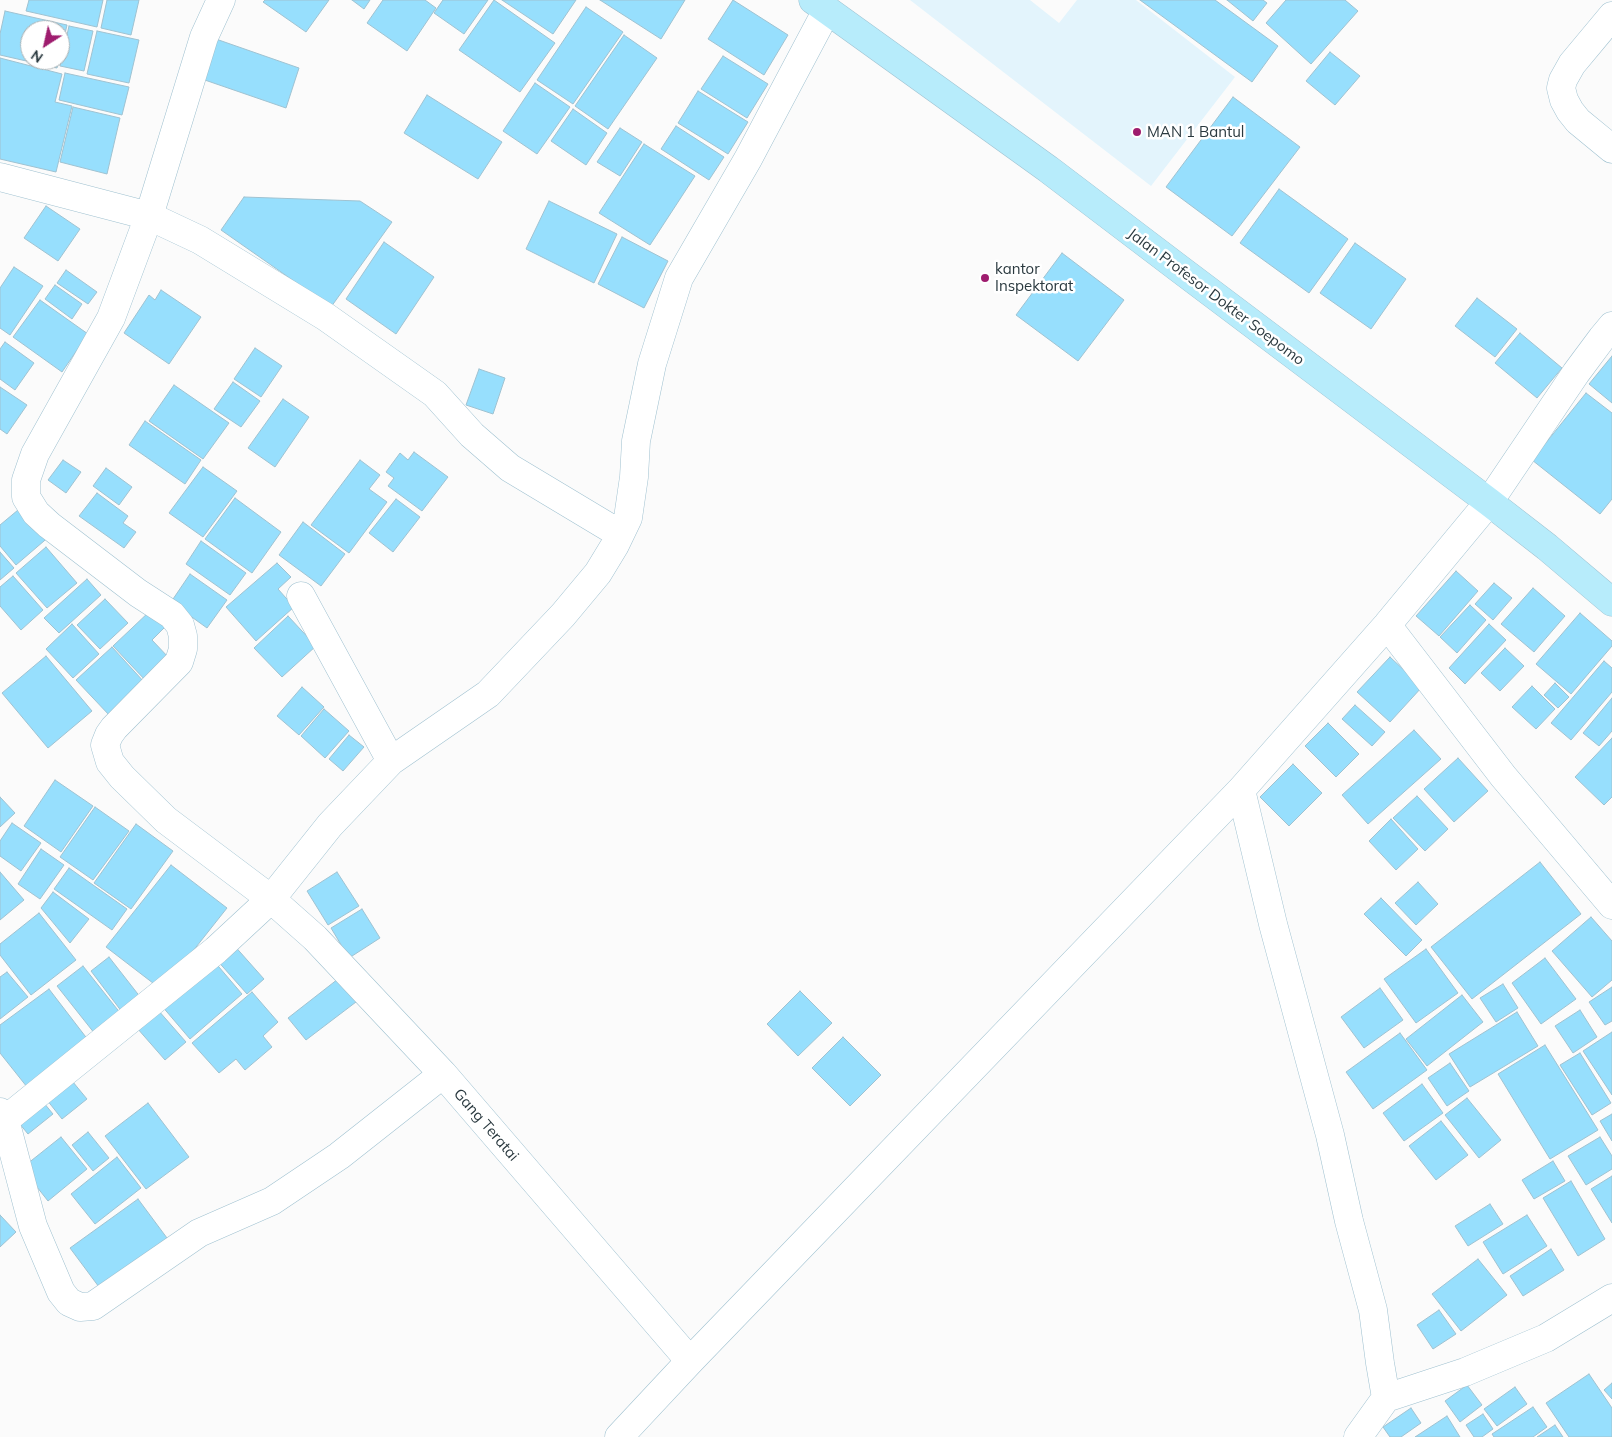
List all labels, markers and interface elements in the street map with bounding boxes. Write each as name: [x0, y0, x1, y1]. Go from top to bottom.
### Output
north arrow: [20, 20, 70, 70]
text: N: [27, 46, 46, 67]
place label: MAN 1 Bantul: [1147, 123, 1244, 141]
marker: MAN 1 Bantul: [1131, 126, 1143, 138]
street label: Jalan Profesor Dokter Soepomo: [1124, 225, 1308, 369]
place label: kantor Inspektorat: [995, 260, 1073, 295]
marker: kantor Inspektorat: [979, 272, 991, 284]
street label: Gang Teratai: [450, 1085, 522, 1165]

